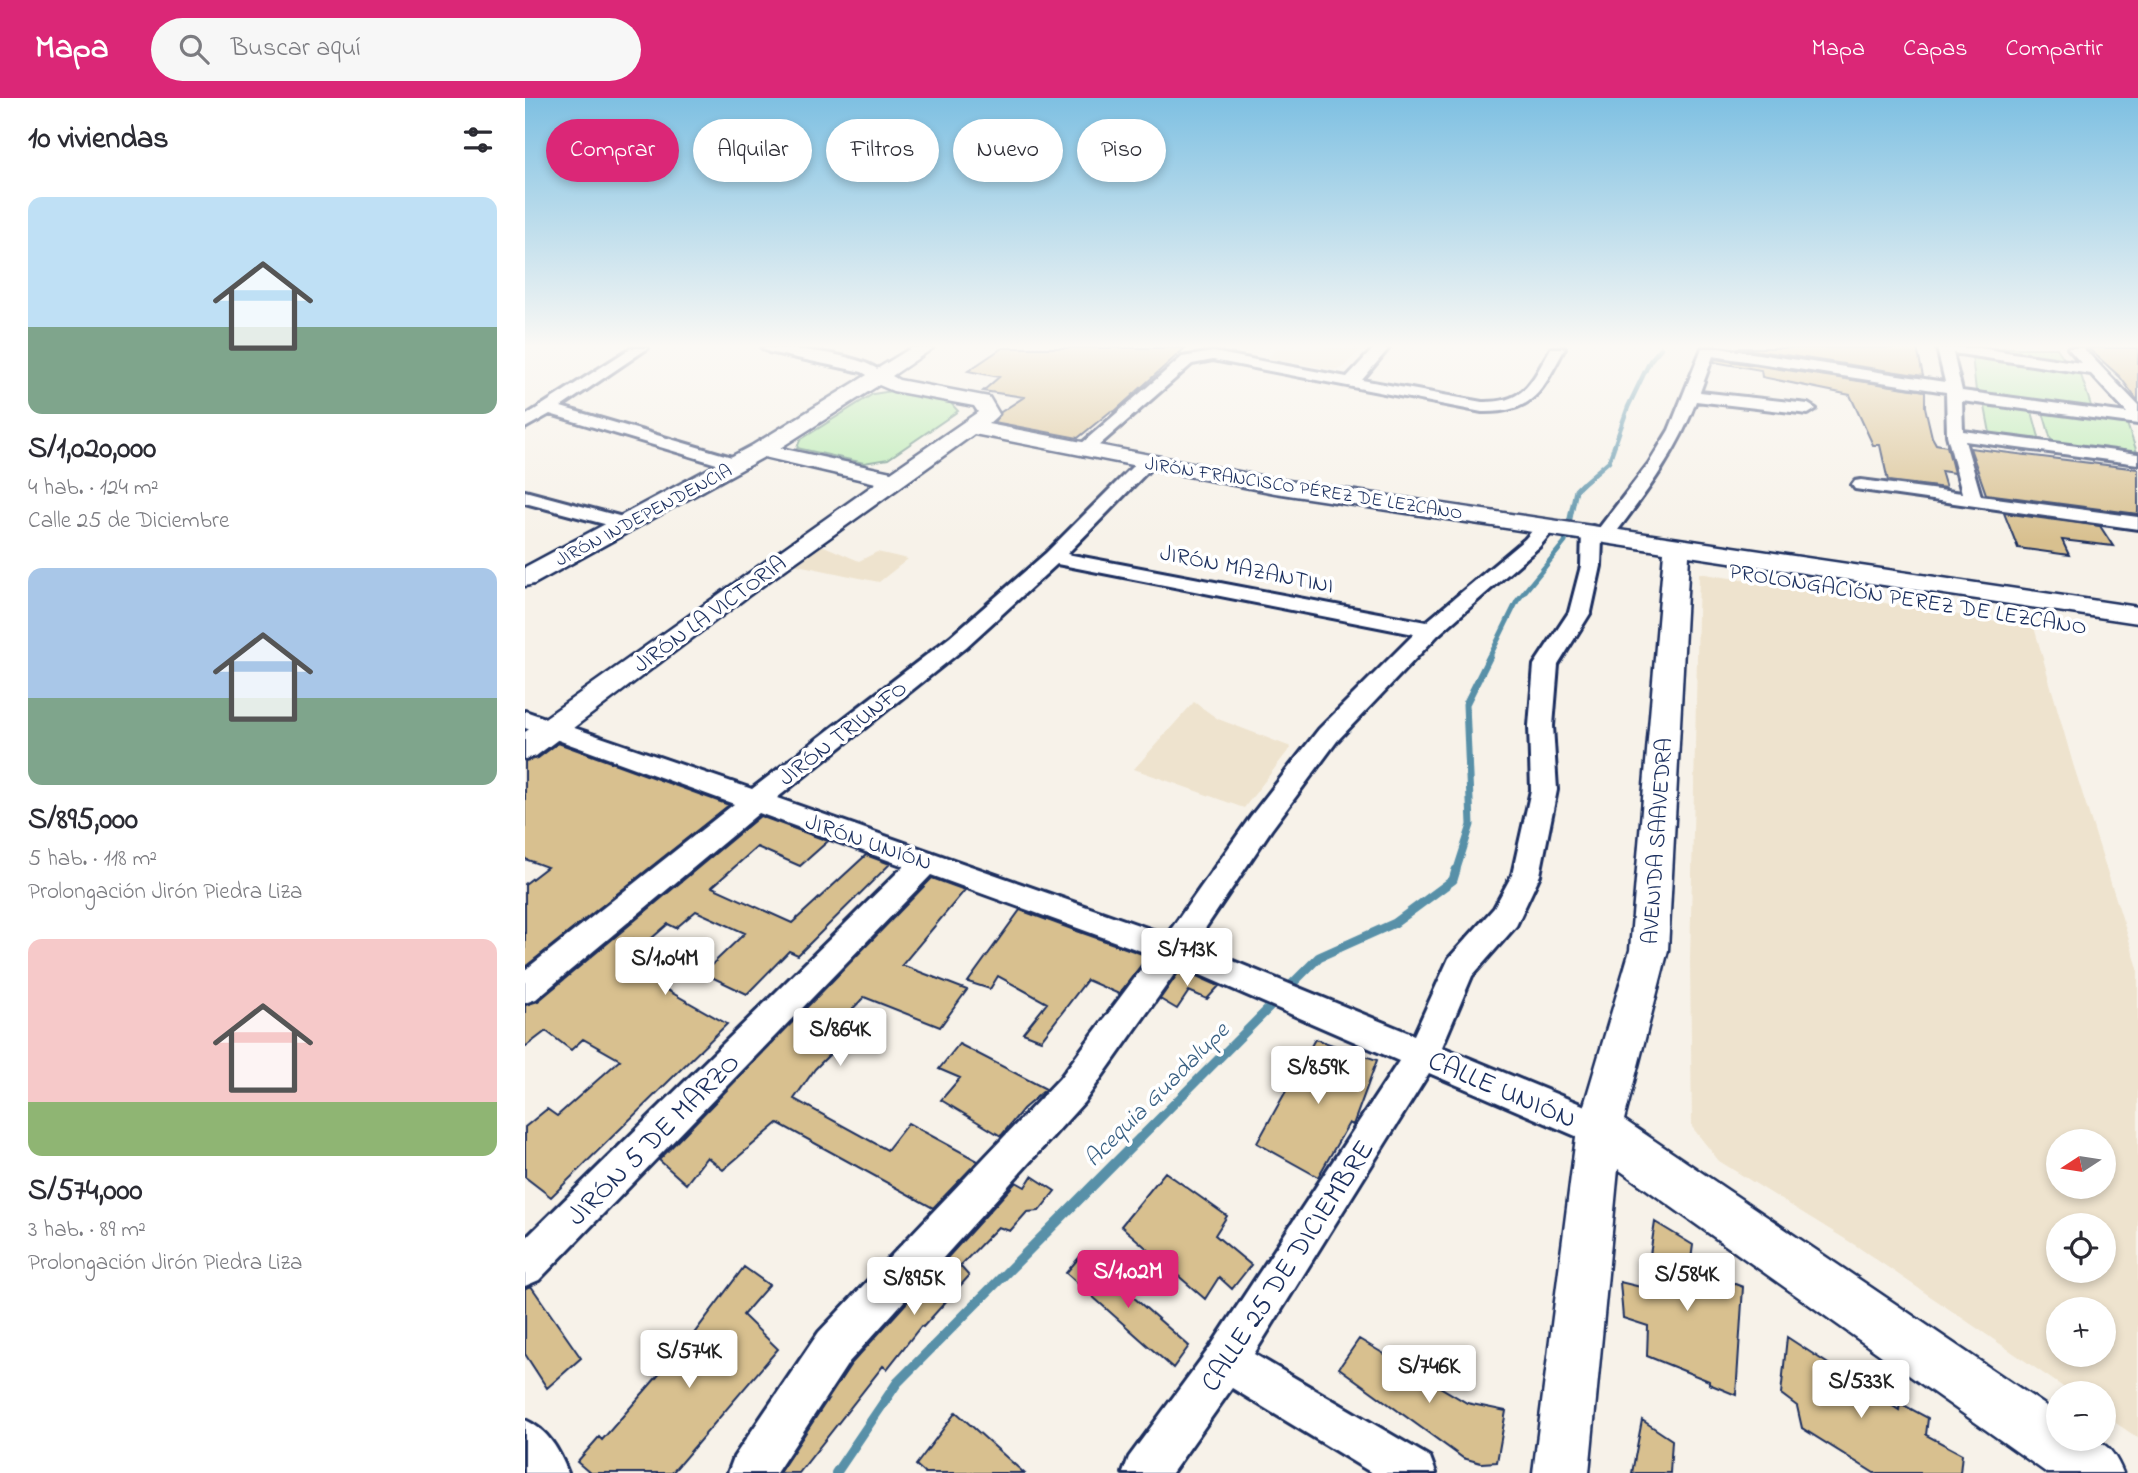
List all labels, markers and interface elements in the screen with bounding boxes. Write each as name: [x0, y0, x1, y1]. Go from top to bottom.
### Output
search box: [151, 18, 641, 81]
text: Mapa: [35, 25, 109, 73]
icon: search: [175, 30, 213, 68]
text: Buscar aquí: [231, 30, 361, 68]
text: Mapa: [1812, 32, 1865, 67]
text: Capas: [1903, 32, 1967, 67]
text: Compartir: [2005, 32, 2103, 67]
text: 10 viviendas: [28, 118, 169, 162]
chip: Comprar: [546, 119, 679, 182]
chip: Alquilar: [693, 119, 812, 182]
chip: Filtros: [826, 119, 939, 182]
chip: Nuevo: [953, 119, 1063, 182]
chip: Piso: [1077, 119, 1166, 182]
icon: filters: [459, 121, 497, 159]
icon: home: [200, 243, 326, 369]
text: S/1,020,000: [28, 428, 156, 472]
street label: JIRÓN FRANCISCO PÉREZ DE LEZCANO: [1143, 451, 1464, 528]
street label: JIRÓN INDEPENDENCIA: [551, 458, 737, 574]
text: 4 hab. · 124 m²: [28, 472, 158, 505]
text: Calle 25 de Diciembre: [28, 505, 229, 538]
street label: JIRÓN MAZANTINI: [1157, 537, 1336, 603]
street label: JIRÓN LA VICTORIA: [627, 548, 794, 682]
street label: PROLONGACIÓN PEREZ DE LEZCANO: [1726, 556, 2089, 645]
icon: home: [200, 614, 326, 740]
street label: JIRÓN TRIUNFO: [772, 673, 915, 795]
street label: AVENIDA SAAVEDRA: [1635, 737, 1682, 946]
text: S/895,000: [28, 799, 138, 843]
street label: JIRÓN UNIÓN: [800, 806, 936, 880]
text: 5 hab. · 118 m²: [28, 843, 157, 876]
text: Prolongación Jirón Piedra Liza: [28, 876, 303, 909]
pin: S/713K: [1130, 928, 1244, 988]
text: S/713K: [1157, 934, 1217, 967]
pin: S/1.04M: [600, 937, 730, 997]
text: S/1.04M: [631, 943, 699, 976]
icon: home: [200, 985, 326, 1111]
pin: S/864K: [783, 1009, 897, 1068]
text: S/864K: [809, 1014, 871, 1047]
water label: Acequia Guadalupe: [1077, 1014, 1239, 1176]
street label: CALLE UNIÓN: [1421, 1042, 1582, 1141]
street label: JIRÓN 5 DE MARZO: [558, 1044, 751, 1237]
pin: S/859K: [1261, 1046, 1375, 1106]
text: S/859K: [1287, 1052, 1349, 1085]
north arrow: [2046, 1129, 2116, 1199]
map controls: [2046, 1129, 2116, 1451]
street label: CALLE 25 DE DICIEMBRE: [1192, 1133, 1386, 1401]
text: S/574,000: [28, 1170, 142, 1214]
button: locate: [2046, 1213, 2116, 1283]
text: 3 hab. · 89 m²: [28, 1214, 146, 1247]
text: Prolongación Jirón Piedra Liza: [28, 1247, 303, 1280]
pin: S/1.02M: [1063, 1250, 1193, 1310]
pin: S/584K: [1630, 1254, 1744, 1313]
text: S/1.02M: [1093, 1256, 1163, 1289]
pin: S/895K: [857, 1258, 971, 1317]
text: S/584K: [1655, 1259, 1719, 1292]
text: S/895K: [883, 1263, 945, 1296]
button: +: [2046, 1297, 2116, 1367]
pin: S/574K: [632, 1330, 746, 1390]
text: S/574K: [656, 1336, 722, 1369]
pin: S/746K: [1372, 1346, 1486, 1405]
text: S/746K: [1398, 1351, 1460, 1384]
pin: S/533K: [1804, 1360, 1918, 1420]
text: S/533K: [1828, 1366, 1894, 1399]
button: −: [2046, 1381, 2116, 1451]

